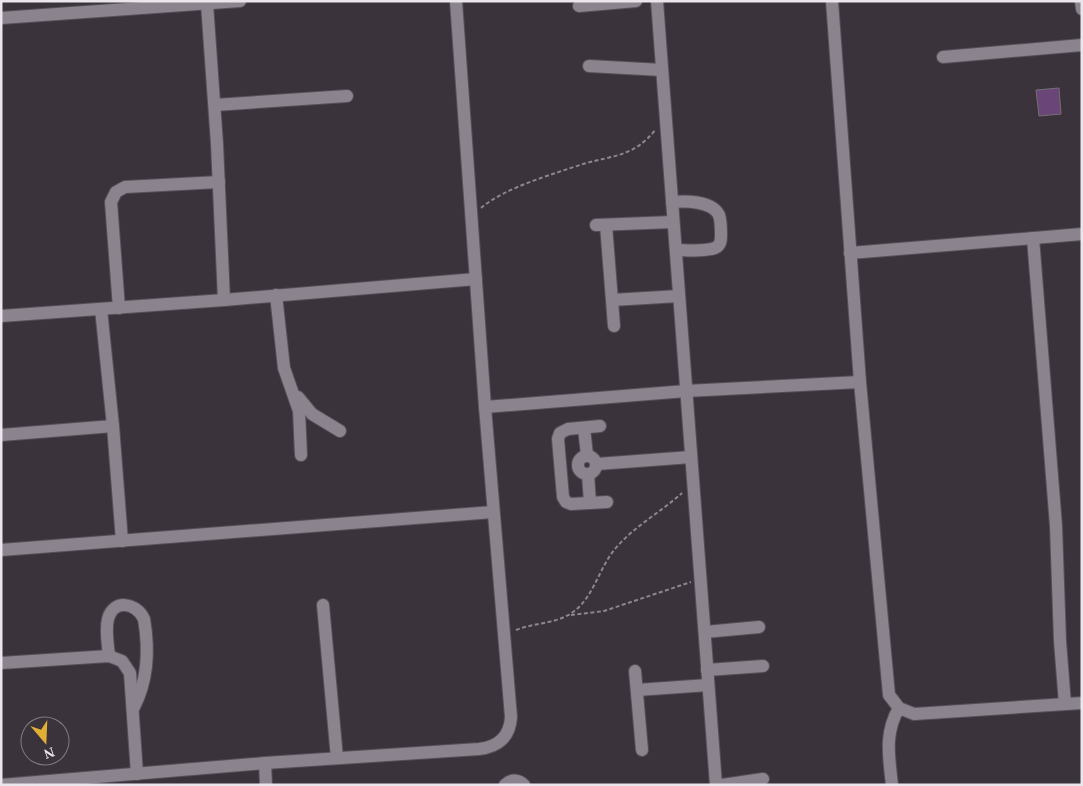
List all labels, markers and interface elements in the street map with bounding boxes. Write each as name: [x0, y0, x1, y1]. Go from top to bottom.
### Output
north arrow: [20, 716, 70, 766]
text: N: [42, 744, 56, 762]

